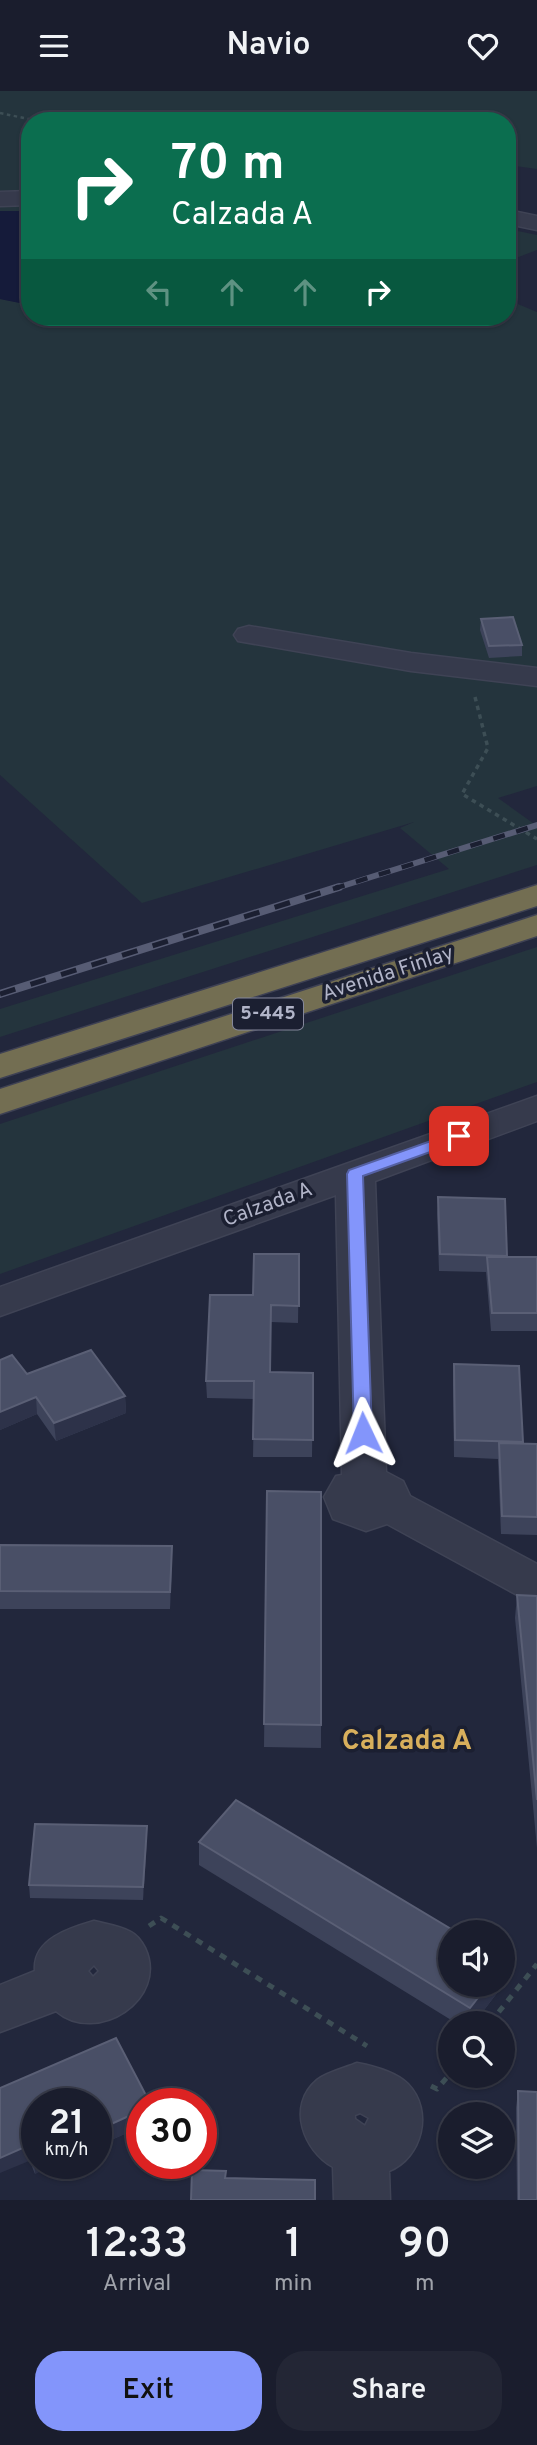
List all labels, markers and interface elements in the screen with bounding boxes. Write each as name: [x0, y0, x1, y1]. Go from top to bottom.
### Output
text: Navio: [226, 26, 311, 66]
icon: menu: [35, 27, 73, 65]
icon: heart: [464, 27, 502, 65]
text: 70 m: [171, 135, 285, 197]
icon: right: [56, 140, 147, 231]
text: Calzada A: [171, 196, 313, 236]
icon: left: [140, 273, 178, 311]
icon: ahead: [213, 273, 251, 311]
icon: ahead: [286, 273, 324, 311]
icon: right: [359, 273, 397, 311]
street label: Avenida Finlay: [319, 940, 457, 1008]
road number: 5-445: [233, 999, 303, 1030]
pin: [429, 1106, 489, 1166]
icon: arrive: [440, 1117, 478, 1155]
street label: Calzada A: [220, 1176, 316, 1234]
position arrow: [326, 1396, 400, 1470]
district label: Calzada A: [342, 1724, 472, 1760]
map controls: [438, 1920, 515, 2179]
button: sound: [438, 1920, 515, 1997]
button: search: [438, 2011, 515, 2088]
speed limit sign: 30: [126, 2088, 217, 2179]
text: 21: [49, 2102, 84, 2146]
button: layers: [438, 2102, 515, 2179]
text: km/h: [45, 2139, 88, 2162]
text: 12:33: [86, 2219, 188, 2272]
text: 1: [285, 2219, 301, 2272]
text: 90: [398, 2219, 451, 2272]
text: Arrival: [103, 2270, 171, 2299]
text: min: [274, 2270, 312, 2299]
text: m: [415, 2270, 434, 2299]
button: Exit: [35, 2351, 262, 2431]
button: Share: [276, 2351, 502, 2431]

